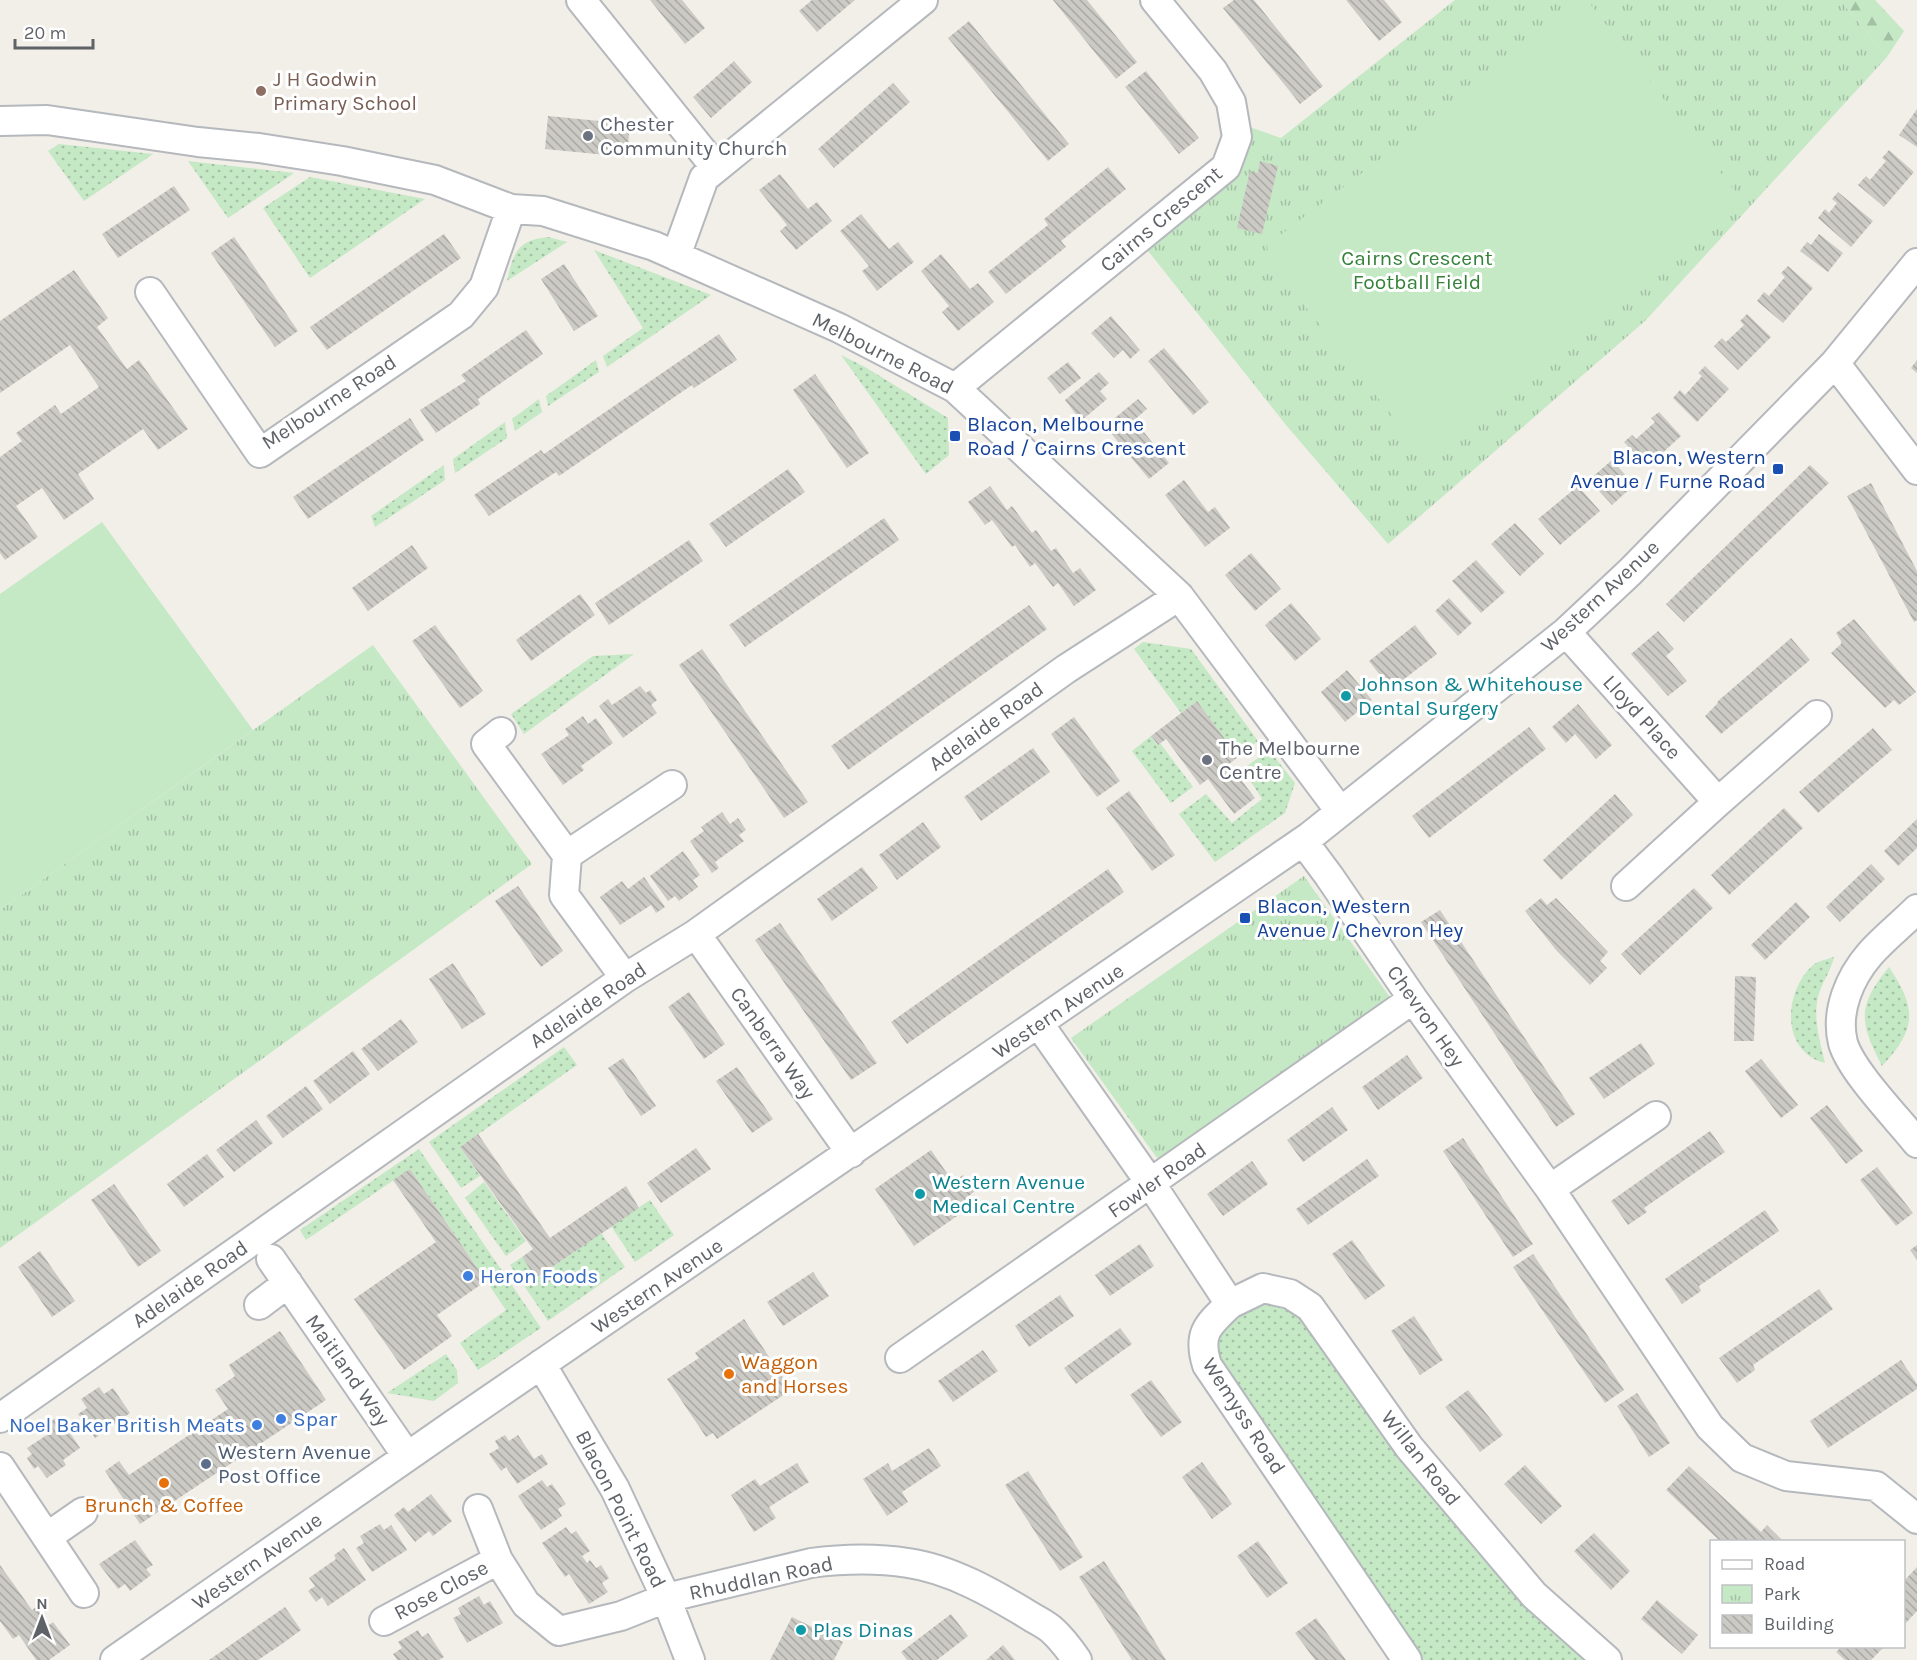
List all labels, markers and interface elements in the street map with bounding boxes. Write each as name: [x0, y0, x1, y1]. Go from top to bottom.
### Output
scale bar: [15, 12, 93, 50]
text: 20 m: [24, 22, 66, 44]
place label: J H Godwin Primary School: [273, 67, 417, 115]
marker: J H Godwin Primary School: [254, 84, 268, 98]
place label: Chester Community Church: [600, 112, 787, 160]
marker: Chester Community Church: [581, 129, 595, 143]
street label: Cairns Crescent: [1095, 161, 1227, 277]
park label: Cairns Crescent Football Field: [1341, 246, 1493, 294]
street label: Melbourne Road: [808, 307, 958, 399]
street label: Melbourne Road: [257, 350, 401, 454]
place label: Blacon, Melbourne Road / Cairns Crescent: [967, 412, 1186, 460]
marker: Blacon, Melbourne Road / Cairns Crescent: [948, 429, 962, 443]
place label: Blacon, Western Avenue / Furne Road: [1570, 445, 1766, 493]
marker: Blacon, Western Avenue / Furne Road: [1771, 462, 1785, 476]
street label: Western Avenue: [1536, 535, 1664, 657]
street label: Lloyd Place: [1598, 670, 1686, 764]
place label: Johnson & Whitehouse Dental Surgery: [1358, 672, 1583, 720]
street label: Adelaide Road: [924, 676, 1048, 776]
marker: Johnson & Whitehouse Dental Surgery: [1339, 689, 1353, 703]
place label: The Melbourne Centre: [1219, 736, 1360, 784]
marker: The Melbourne Centre: [1200, 753, 1214, 767]
place label: Blacon, Western Avenue / Chevron Hey: [1257, 894, 1464, 942]
marker: Blacon, Western Avenue / Chevron Hey: [1238, 911, 1252, 925]
street label: Adelaide Road: [525, 957, 651, 1053]
street label: Western Avenue: [988, 958, 1128, 1064]
street label: Chevron Hey: [1382, 961, 1470, 1071]
street label: Canberra Way: [725, 982, 821, 1104]
street label: Fowler Road: [1103, 1137, 1211, 1223]
place label: Western Avenue Medical Centre: [932, 1170, 1085, 1218]
marker: Western Avenue Medical Centre: [913, 1187, 927, 1201]
street label: Western Avenue: [587, 1233, 727, 1339]
street label: Adelaide Road: [128, 1235, 252, 1333]
place label: Heron Foods: [480, 1264, 598, 1288]
marker: Heron Foods: [461, 1269, 475, 1283]
street label: Maitland Way: [301, 1310, 395, 1431]
place label: Waggon and Horses: [741, 1350, 849, 1398]
street label: Wemyss Road: [1198, 1353, 1290, 1479]
marker: Waggon and Horses: [722, 1367, 736, 1381]
street label: Willan Road: [1376, 1406, 1466, 1510]
place label: Spar: [293, 1407, 338, 1431]
marker: Spar: [274, 1412, 288, 1426]
place label: Noel Baker British Meats: [9, 1413, 245, 1437]
marker: Noel Baker British Meats: [250, 1418, 264, 1432]
street label: Blacon Point Road: [571, 1426, 671, 1592]
place label: Western Avenue Post Office: [218, 1440, 371, 1488]
marker: Western Avenue Post Office: [199, 1457, 213, 1471]
marker: Brunch & Coffee: [157, 1476, 171, 1490]
place label: Brunch & Coffee: [84, 1493, 244, 1517]
street label: Western Avenue: [187, 1507, 327, 1615]
legend: [1710, 1540, 1905, 1648]
street label: Rhuddlan Road: [687, 1551, 835, 1605]
text: Road: [1764, 1553, 1805, 1575]
street label: Rose Close: [390, 1555, 492, 1625]
text: Park: [1764, 1583, 1801, 1605]
north arrow: [12, 1588, 72, 1648]
text: N: [36, 1594, 48, 1613]
text: Building: [1764, 1613, 1834, 1635]
place label: Plas Dinas: [813, 1618, 913, 1642]
marker: Plas Dinas: [794, 1623, 808, 1637]

